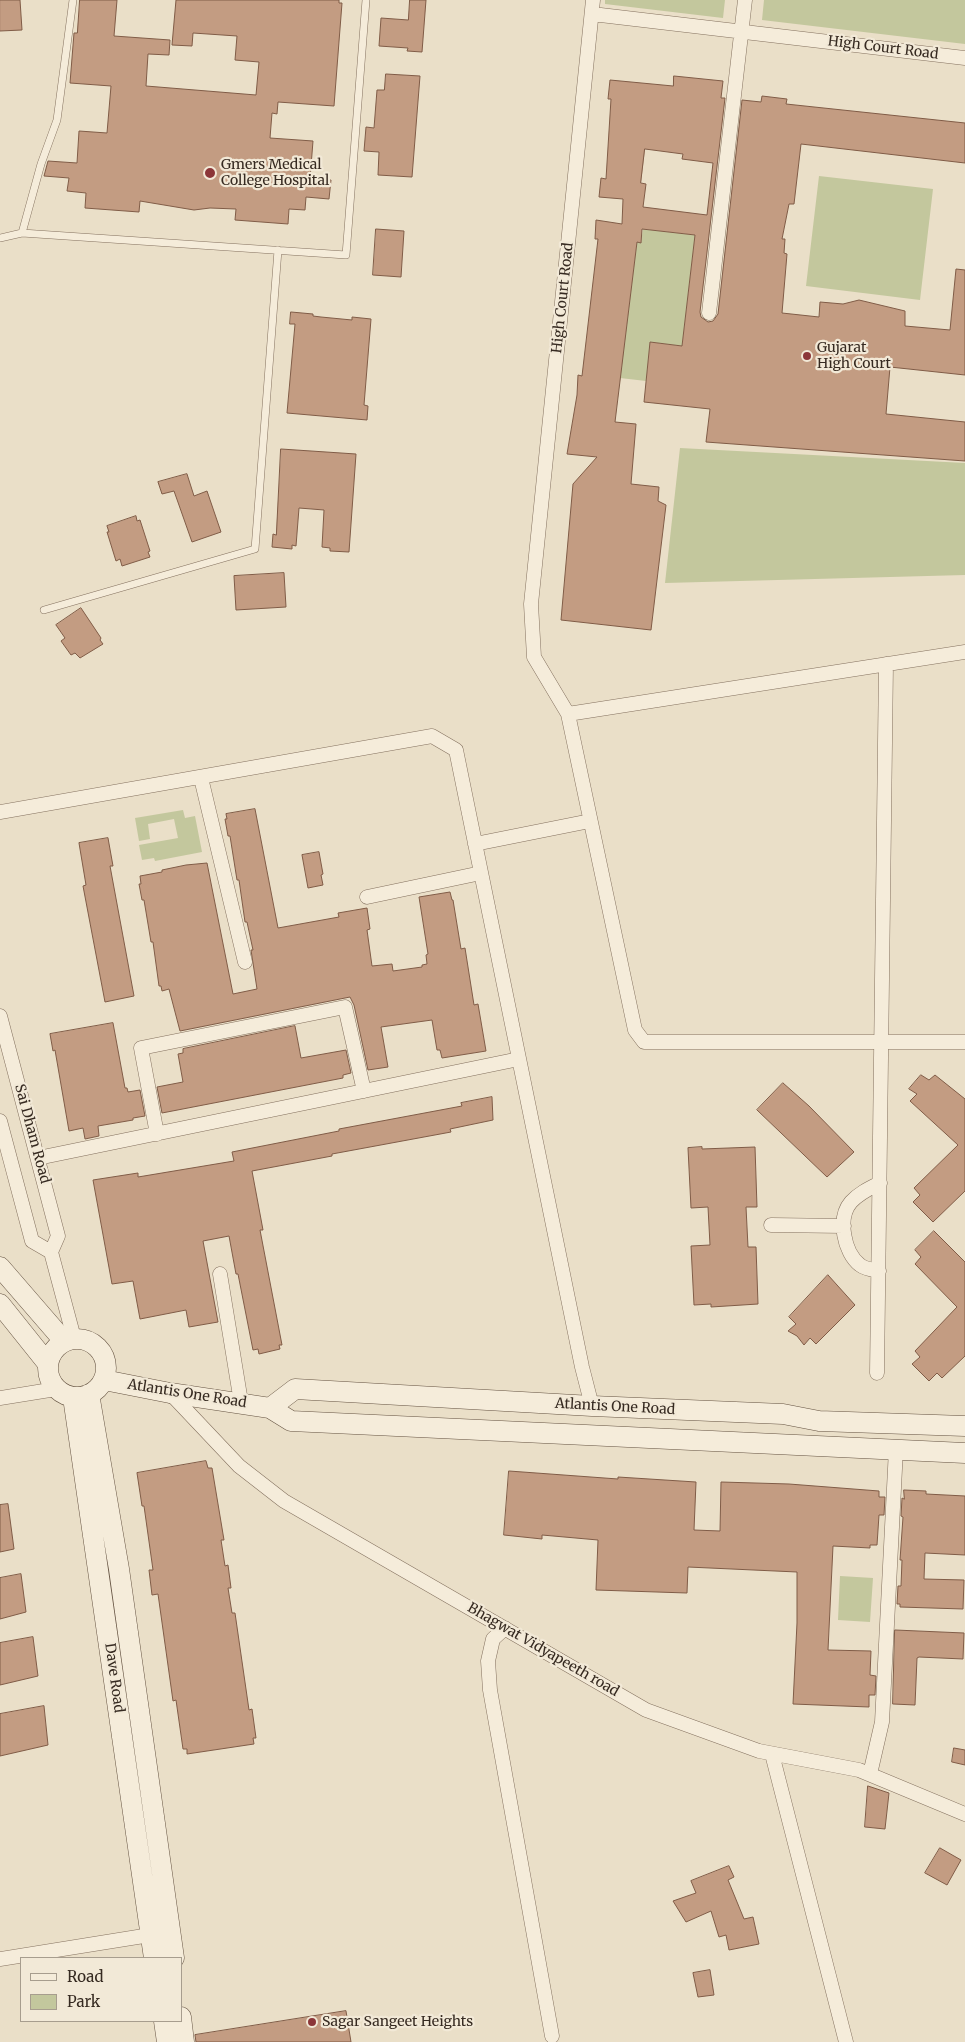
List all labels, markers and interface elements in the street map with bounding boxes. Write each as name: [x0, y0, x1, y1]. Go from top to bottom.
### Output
street label: High Court Road: [827, 33, 939, 63]
place label: Gmers Medical College Hospital: [221, 157, 329, 190]
marker: Gmers Medical College Hospital: [203, 166, 217, 180]
street label: High Court Road: [549, 242, 577, 354]
place label: Gujarat High Court: [817, 340, 891, 372]
marker: Gujarat High Court: [801, 350, 813, 362]
street label: Sai Dham Road: [11, 1082, 53, 1186]
street label: Atlantis One Road: [126, 1376, 248, 1412]
street label: Atlantis One Road: [554, 1395, 676, 1419]
street label: Bhagwat Vidyapeeth road: [464, 1600, 622, 1700]
street label: Dave Road: [101, 1642, 127, 1714]
legend: [20, 1957, 182, 2022]
text: Road: [67, 1967, 103, 1986]
text: Park: [67, 1992, 100, 2011]
place label: Sagar Sangeet Heights: [322, 2014, 473, 2030]
marker: Sagar Sangeet Heights: [306, 2016, 318, 2028]

